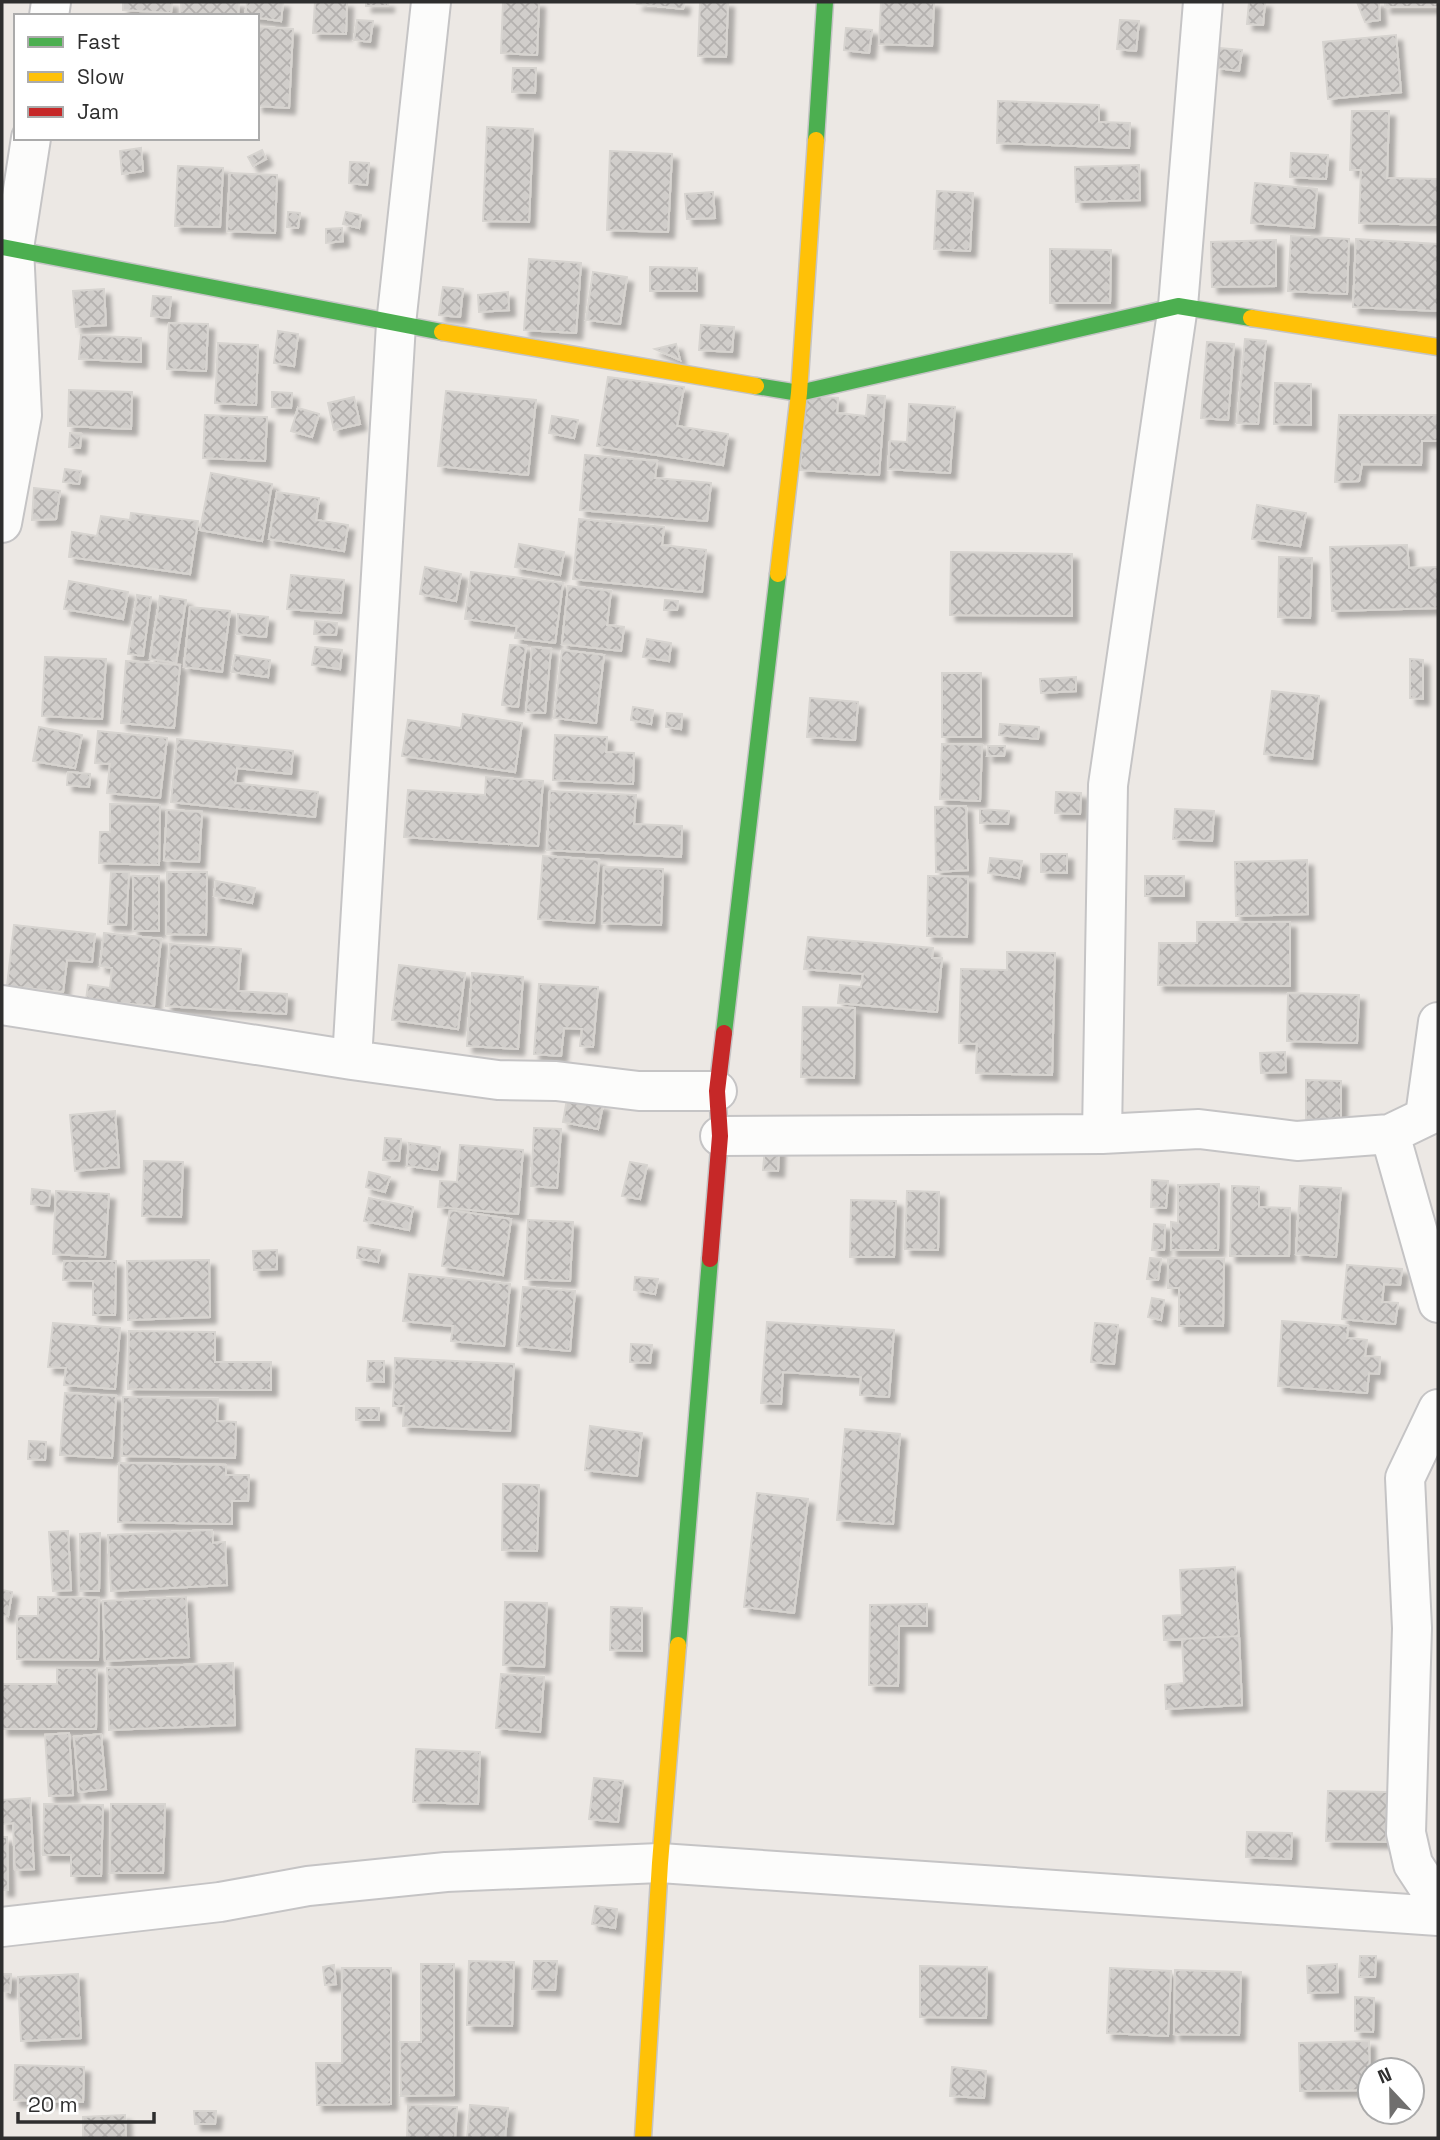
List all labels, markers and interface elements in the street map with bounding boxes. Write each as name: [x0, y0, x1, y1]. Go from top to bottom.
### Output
legend: [14, 14, 259, 140]
text: Fast: [77, 28, 121, 55]
text: Slow: [77, 63, 125, 90]
text: Jam: [77, 98, 119, 125]
north arrow: [1356, 2056, 1426, 2126]
text: N: [1374, 2062, 1395, 2090]
scale bar: [18, 2080, 154, 2124]
text: 20 m: [28, 2091, 78, 2118]

